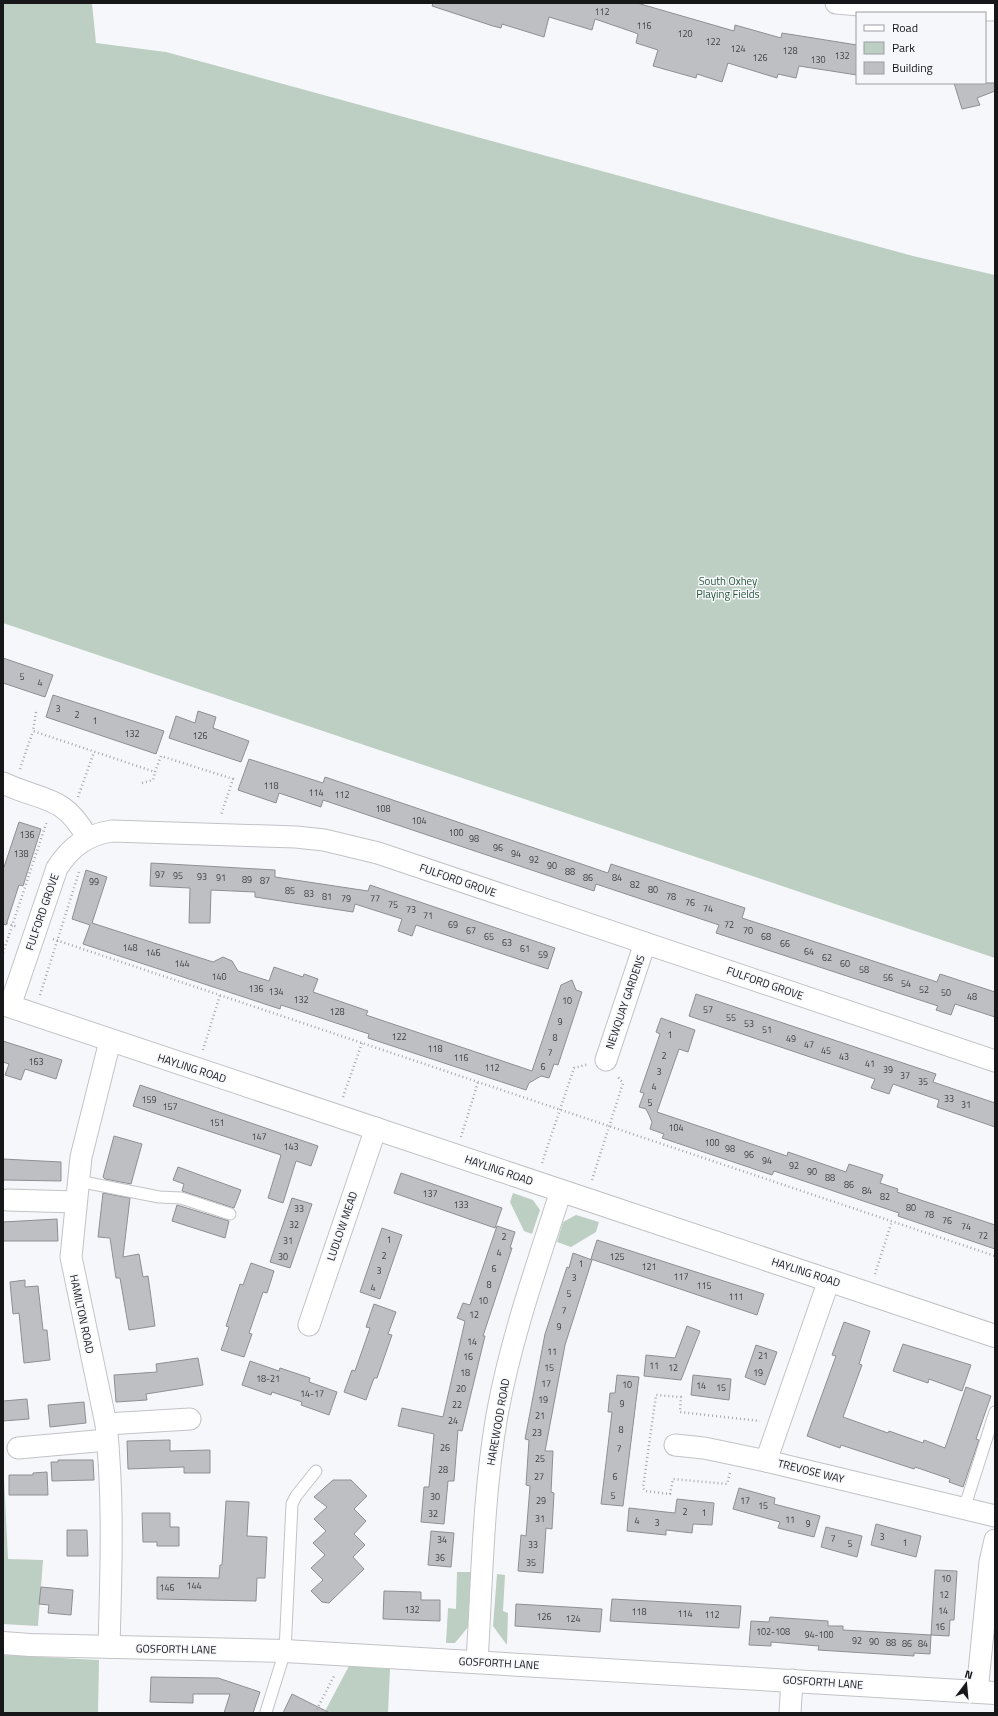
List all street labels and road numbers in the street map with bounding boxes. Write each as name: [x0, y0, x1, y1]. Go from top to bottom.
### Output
street label: FULFORD GROVE: [417, 859, 499, 901]
street label: FULFORD GROVE: [21, 871, 63, 953]
street label: NEWQUAY GARDENS: [601, 953, 649, 1051]
street label: FULFORD GROVE: [724, 962, 806, 1004]
street label: HAYLING ROAD: [156, 1049, 228, 1087]
street label: HAYLING ROAD: [463, 1151, 535, 1189]
street label: LUDLOW MEAD: [323, 1189, 361, 1263]
street label: HAYLING ROAD: [770, 1253, 842, 1291]
street label: HAMILTON ROAD: [66, 1273, 98, 1355]
street label: HAREWOOD ROAD: [482, 1377, 514, 1467]
street label: TREVOSE WAY: [776, 1455, 846, 1487]
street label: GOSFORTH LANE: [136, 1640, 216, 1658]
street label: GOSFORTH LANE: [458, 1653, 540, 1673]
street label: GOSFORTH LANE: [782, 1671, 864, 1693]

